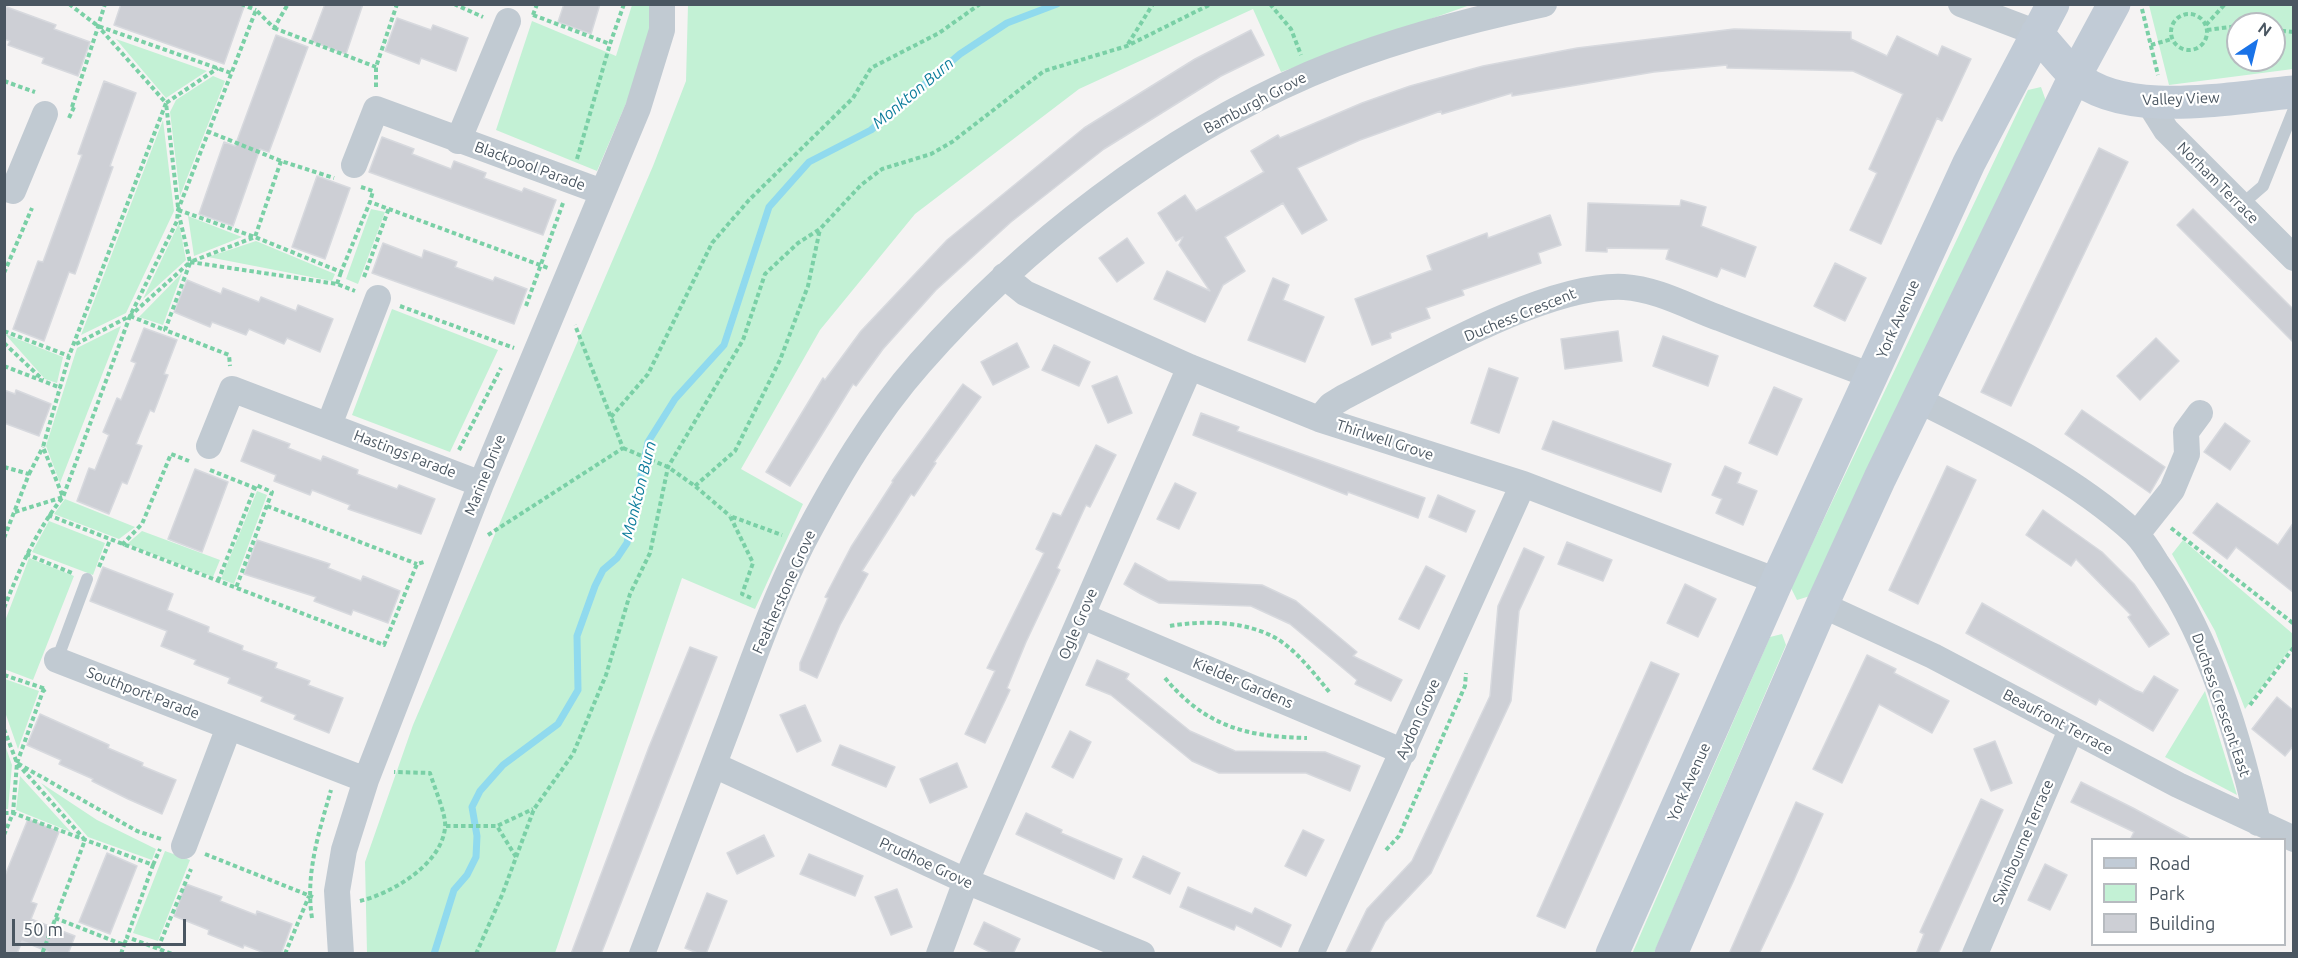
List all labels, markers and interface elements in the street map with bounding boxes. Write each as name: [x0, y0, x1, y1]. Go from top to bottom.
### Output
north arrow: [2226, 12, 2286, 72]
text: N: [2255, 18, 2275, 40]
water label: Monkton Burn: [868, 53, 958, 133]
street label: Bamburgh Grove: [1201, 68, 1309, 138]
street label: Valley View: [2142, 89, 2220, 109]
street label: Blackpool Parade: [472, 138, 588, 194]
street label: Norham Terrace: [2173, 138, 2263, 228]
street label: York Avenue: [1873, 277, 1923, 361]
street label: Duchess Crescent: [1462, 284, 1578, 346]
street label: Thirlwell Grove: [1334, 416, 1436, 464]
street label: Hastings Parade: [351, 426, 459, 482]
street label: Marine Drive: [461, 432, 509, 518]
water label: Monkton Burn: [618, 439, 660, 541]
street label: Featherstone Grove: [749, 527, 819, 657]
street label: Ogle Grove: [1055, 586, 1101, 662]
street label: Duchess Crescent East: [2188, 631, 2254, 779]
street label: Kielder Gardens: [1190, 654, 1296, 712]
street label: Southport Parade: [84, 663, 202, 723]
street label: Aydon Grove: [1392, 676, 1444, 762]
street label: Beaufront Terrace: [2000, 685, 2116, 759]
street label: York Avenue: [1664, 740, 1714, 824]
street label: Swinbourne Terrace: [1989, 777, 2057, 907]
street label: Prudhoe Grove: [876, 834, 976, 892]
legend: [2091, 838, 2286, 946]
text: Road: [2149, 853, 2191, 873]
text: Park: [2149, 883, 2185, 903]
scale bar: [15, 907, 189, 945]
text: Building: [2149, 913, 2215, 933]
text: 50 m: [23, 919, 63, 939]

